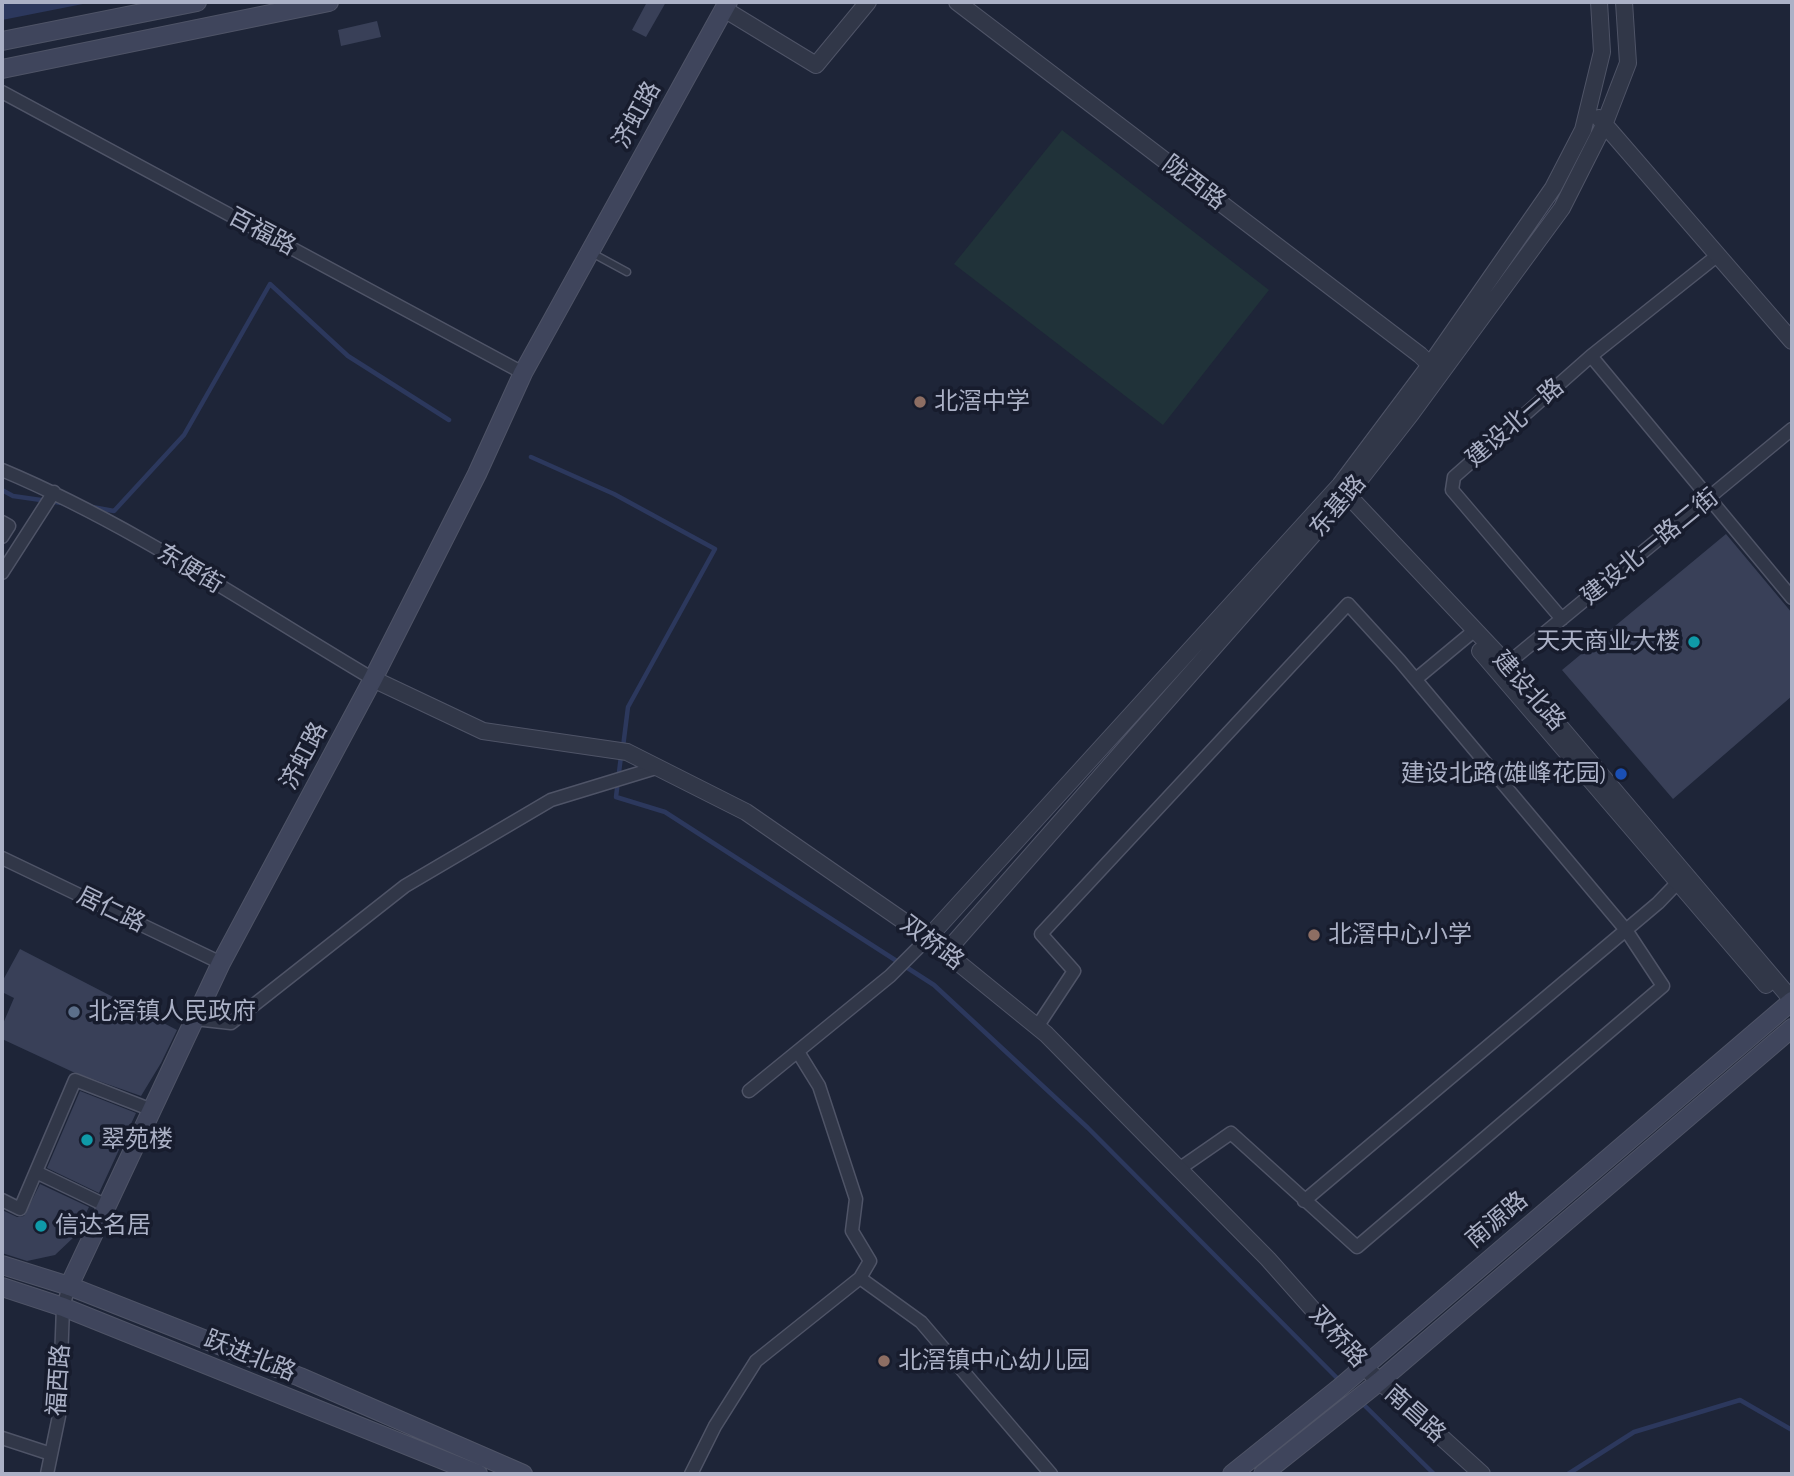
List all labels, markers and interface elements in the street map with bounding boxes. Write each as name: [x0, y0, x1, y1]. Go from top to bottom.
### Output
street label: 济虹路: [607, 77, 667, 153]
street label: 陇西路: [1157, 150, 1231, 216]
street label: 百福路: [223, 202, 301, 262]
street label: 建设北一路: [1460, 373, 1570, 473]
place label: 北滘中学: [934, 388, 1030, 416]
marker: 北滘中学: [912, 394, 928, 410]
street label: 东基路: [1304, 469, 1372, 543]
street label: 建设北一路二街: [1576, 483, 1724, 611]
street label: 东便街: [152, 538, 228, 600]
place label: 天天商业大楼: [1536, 628, 1680, 656]
marker: 天天商业大楼: [1686, 634, 1702, 650]
street label: 建设北路: [1487, 645, 1571, 737]
street label: 济虹路: [274, 717, 334, 795]
place label: 建设北路(雄峰花园): [1401, 760, 1607, 788]
marker: 建设北路(雄峰花园): [1613, 766, 1629, 782]
street label: 居仁路: [72, 881, 150, 939]
street label: 双桥路: [895, 910, 969, 976]
place label: 北滘中心小学: [1328, 921, 1472, 949]
marker: 北滘中心小学: [1306, 927, 1322, 943]
place label: 北滘镇人民政府: [88, 998, 256, 1026]
marker: 北滘镇人民政府: [66, 1004, 82, 1020]
place label: 翠苑楼: [101, 1126, 173, 1154]
marker: 翠苑楼: [79, 1132, 95, 1148]
street label: 南源路: [1460, 1186, 1534, 1254]
place label: 信达名居: [55, 1212, 151, 1240]
marker: 信达名居: [33, 1218, 49, 1234]
street label: 双桥路: [1303, 1301, 1373, 1373]
street label: 跃进北路: [200, 1325, 300, 1387]
street label: 福西路: [42, 1343, 76, 1417]
place label: 北滘镇中心幼儿园: [898, 1347, 1090, 1375]
marker: 北滘镇中心幼儿园: [876, 1353, 892, 1369]
street label: 南昌路: [1379, 1379, 1451, 1449]

